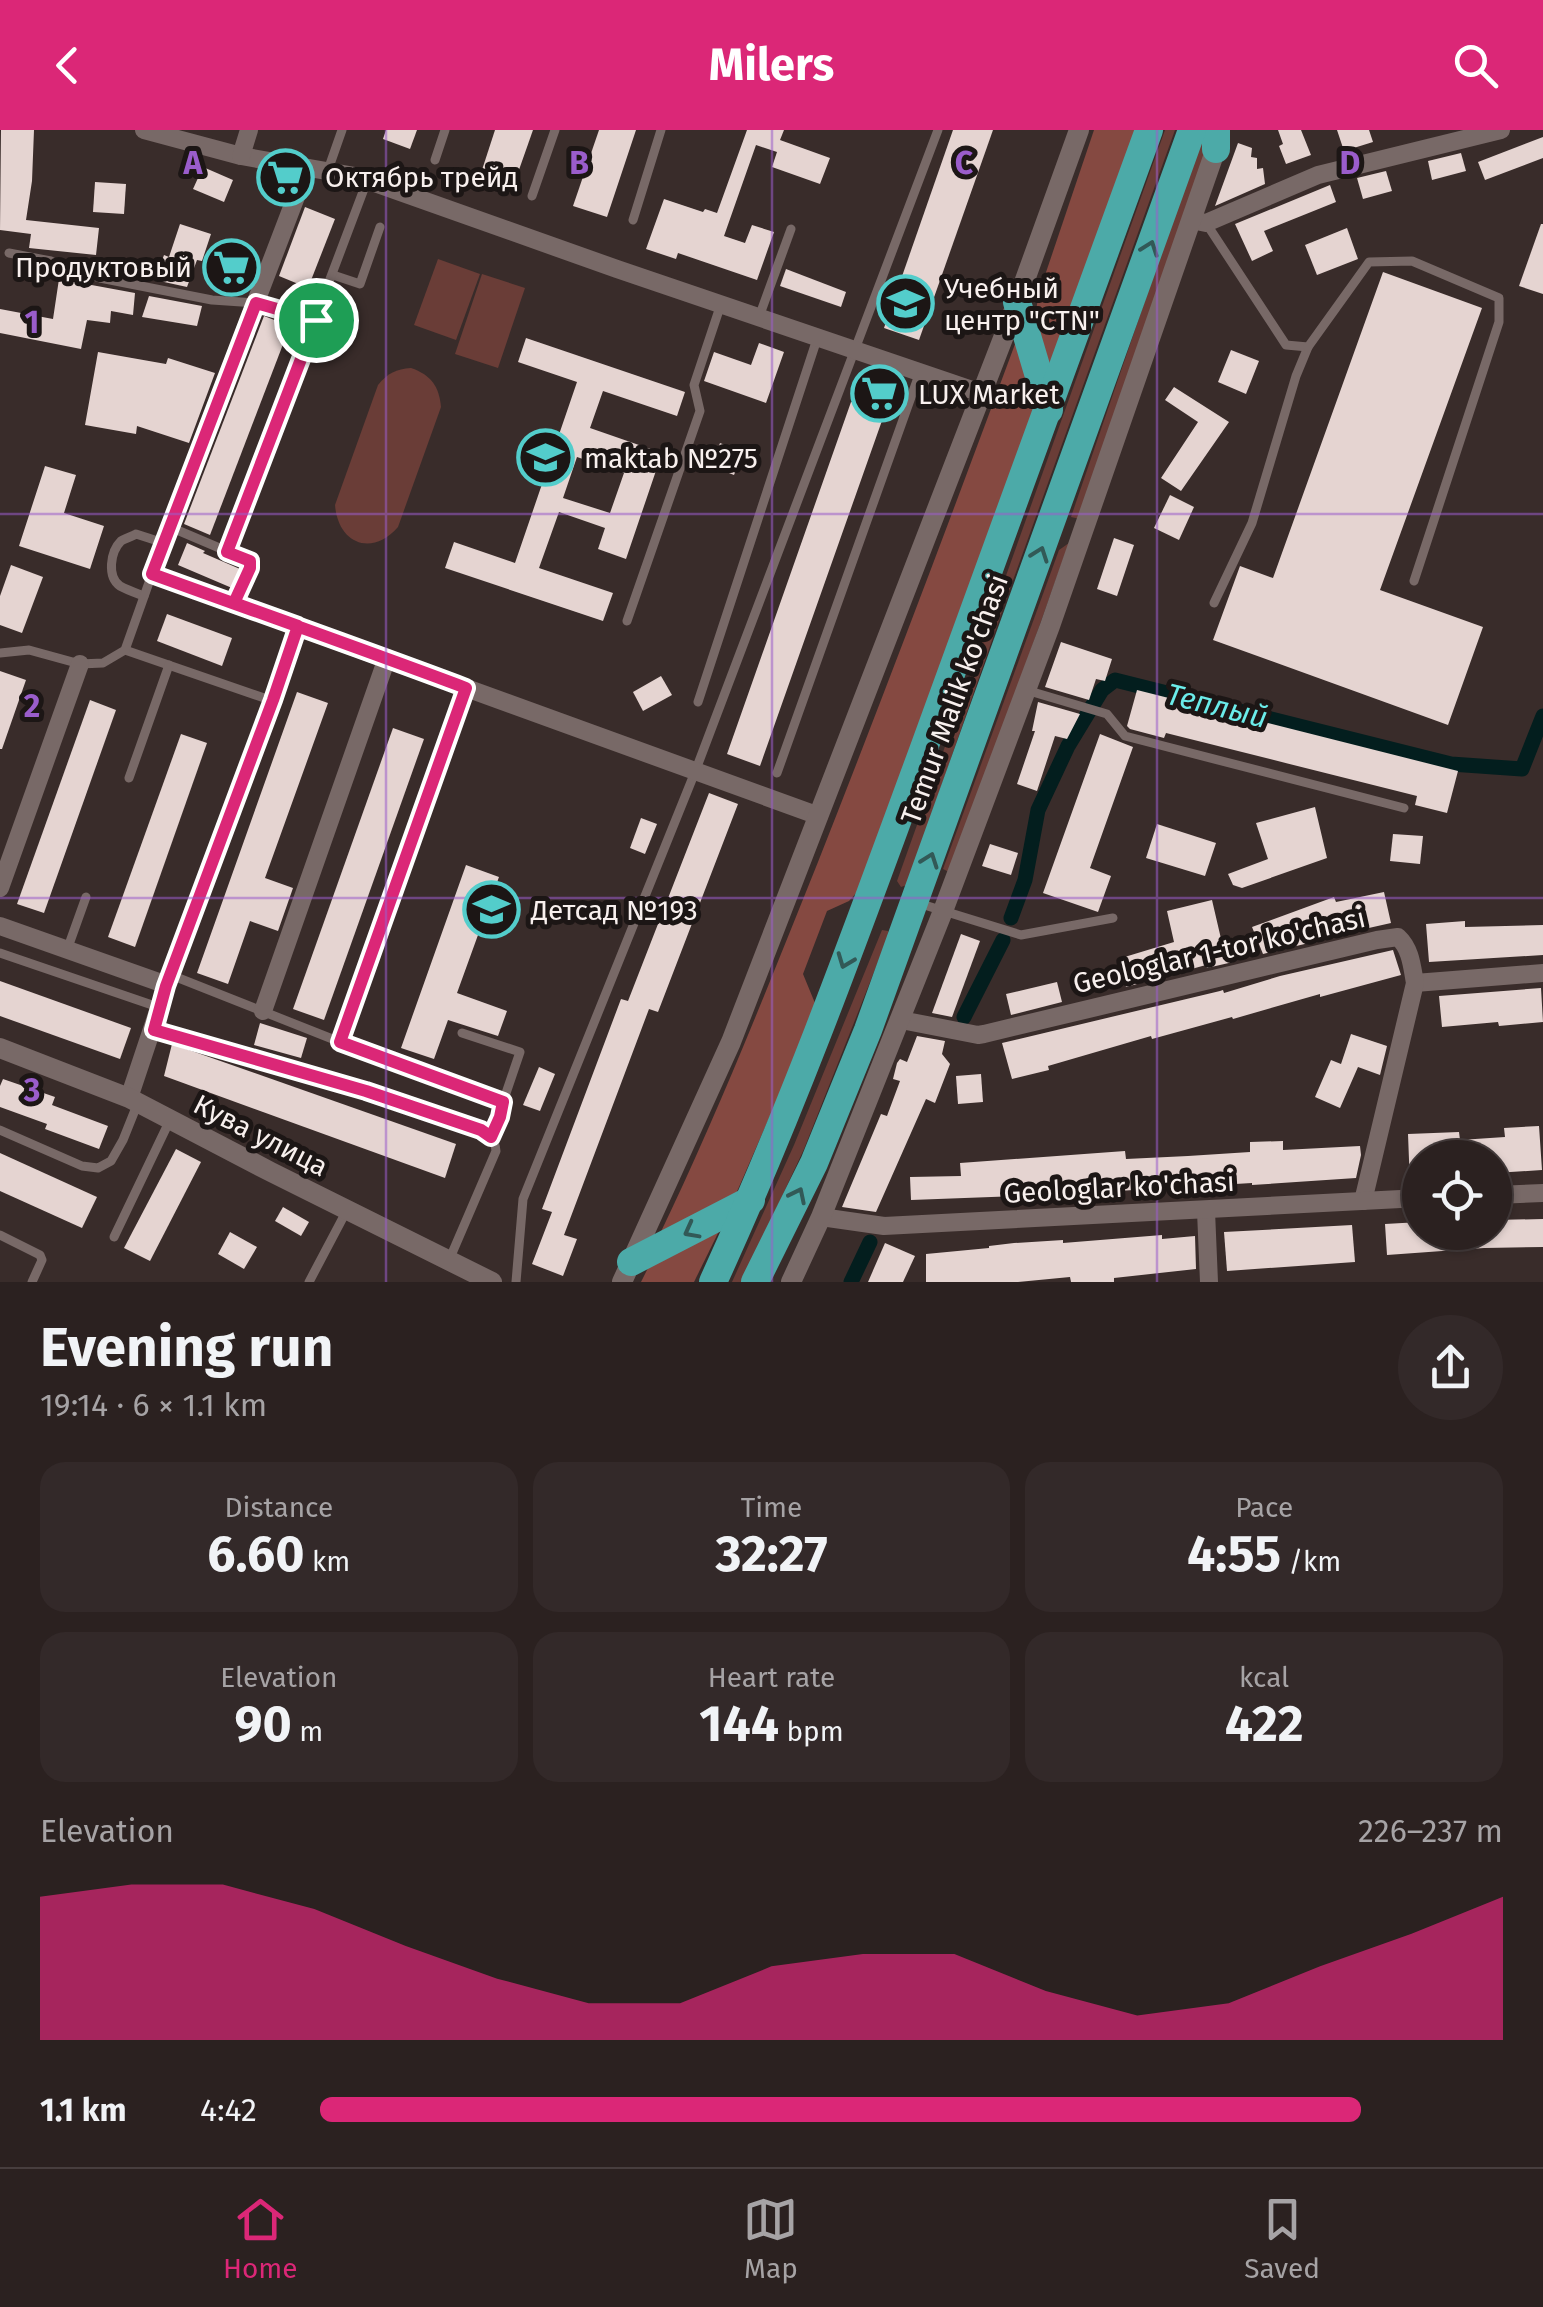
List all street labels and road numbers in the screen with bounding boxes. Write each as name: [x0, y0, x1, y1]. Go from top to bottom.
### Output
street label: Temur Malik ko'chasi: [894, 570, 1015, 828]
street label: Geologlar 1-tor ko'chasi: [1070, 901, 1369, 1000]
street label: Кува улица: [188, 1088, 333, 1183]
street label: Geologlar ko'chasi: [1003, 1165, 1235, 1210]

